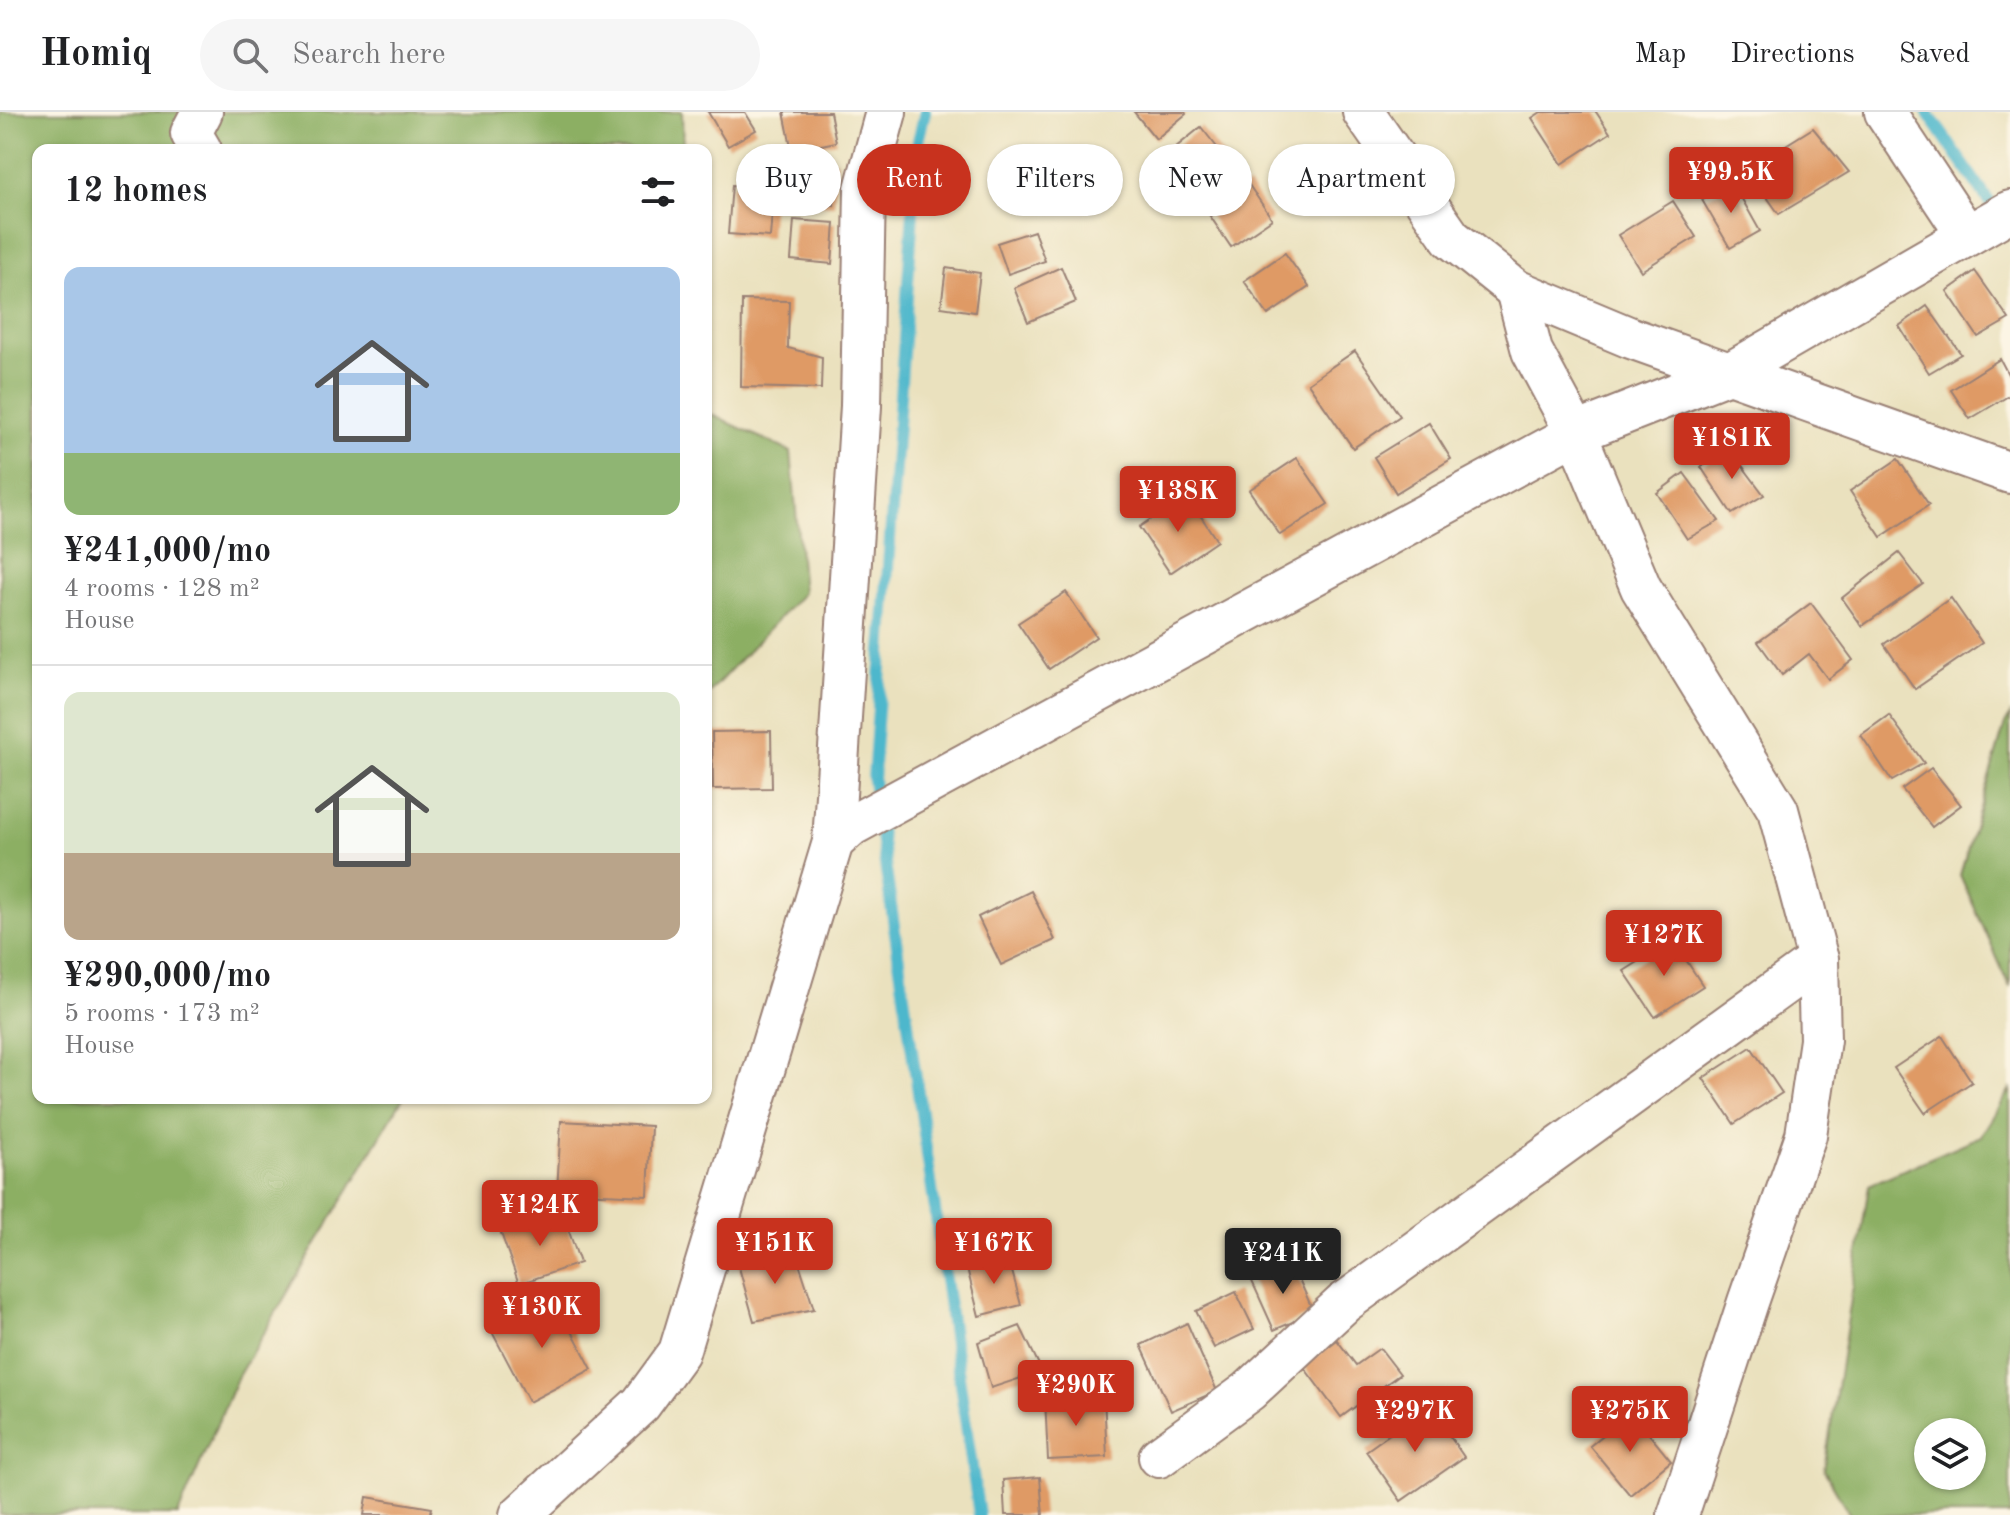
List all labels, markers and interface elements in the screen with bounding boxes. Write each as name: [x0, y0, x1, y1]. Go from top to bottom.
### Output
search box: [200, 19, 760, 91]
icon: search: [228, 33, 272, 77]
text: Homiq: [40, 36, 152, 74]
text: Search here: [292, 40, 446, 70]
text: Map: [1634, 41, 1686, 69]
text: Directions: [1730, 41, 1855, 69]
text: Saved: [1899, 41, 1970, 69]
chip: Buy: [736, 144, 841, 216]
chip: Rent: [857, 144, 971, 216]
chip: Filters: [987, 144, 1123, 216]
chip: New: [1139, 144, 1252, 216]
chip: Apartment: [1268, 144, 1455, 216]
pin: ¥99.5K: [1666, 147, 1796, 215]
text: ¥99.5K: [1687, 160, 1775, 186]
icon: filters: [636, 170, 680, 214]
text: 12 homes: [64, 175, 207, 209]
icon: home: [300, 319, 444, 463]
pin: ¥181K: [1676, 413, 1788, 481]
text: ¥181K: [1692, 426, 1772, 452]
pin: ¥138K: [1122, 466, 1234, 534]
text: ¥138K: [1138, 479, 1218, 505]
text: ¥241,000/mo: [64, 535, 271, 569]
text: 4 rooms · 128 m²: [64, 576, 260, 602]
text: House: [64, 608, 135, 634]
icon: home: [300, 744, 444, 888]
pin: ¥127K: [1608, 910, 1720, 978]
text: ¥127K: [1624, 923, 1704, 949]
text: ¥290,000/mo: [64, 960, 271, 994]
text: 5 rooms · 173 m²: [64, 1001, 260, 1027]
text: House: [64, 1033, 135, 1059]
pin: ¥124K: [484, 1180, 596, 1248]
text: ¥124K: [500, 1193, 580, 1219]
pin: ¥151K: [719, 1218, 831, 1286]
pin: ¥167K: [938, 1218, 1050, 1286]
pin: ¥241K: [1227, 1228, 1339, 1296]
text: ¥151K: [735, 1231, 815, 1257]
text: ¥167K: [954, 1231, 1034, 1257]
text: ¥241K: [1243, 1241, 1323, 1267]
pin: ¥130K: [486, 1282, 598, 1350]
text: ¥130K: [502, 1295, 582, 1321]
pin: ¥290K: [1020, 1360, 1132, 1428]
text: ¥290K: [1036, 1373, 1116, 1399]
pin: ¥297K: [1359, 1386, 1471, 1454]
pin: ¥275K: [1574, 1386, 1686, 1454]
text: ¥297K: [1375, 1399, 1455, 1425]
text: ¥275K: [1590, 1399, 1670, 1425]
map controls: [1914, 1418, 1986, 1490]
button: layers: [1914, 1418, 1986, 1490]

